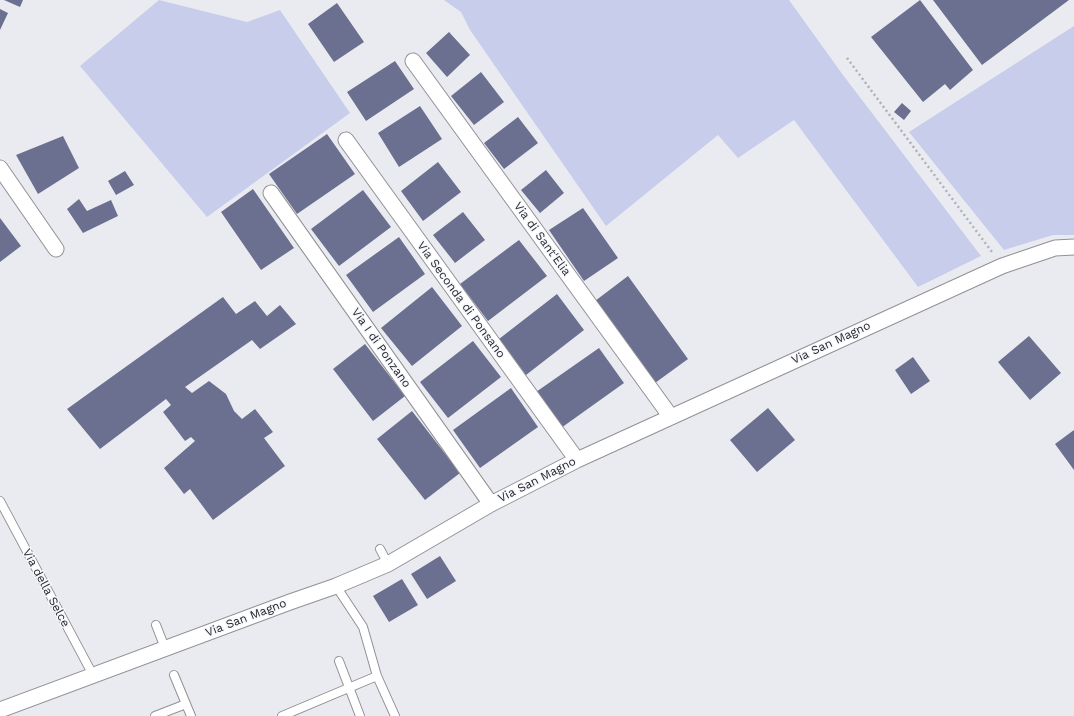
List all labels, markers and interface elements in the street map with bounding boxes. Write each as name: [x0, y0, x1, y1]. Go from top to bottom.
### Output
street label: Via di Sant'Elia: [510, 199, 574, 279]
street label: Via Seconda di Ponsano: [414, 239, 508, 361]
street label: Via I di Ponzano: [348, 305, 414, 391]
street label: Via San Magno: [789, 318, 873, 368]
street label: Via San Magno: [496, 454, 578, 506]
street label: Via della Selce: [19, 546, 73, 630]
street label: Via San Magno: [203, 596, 289, 640]

